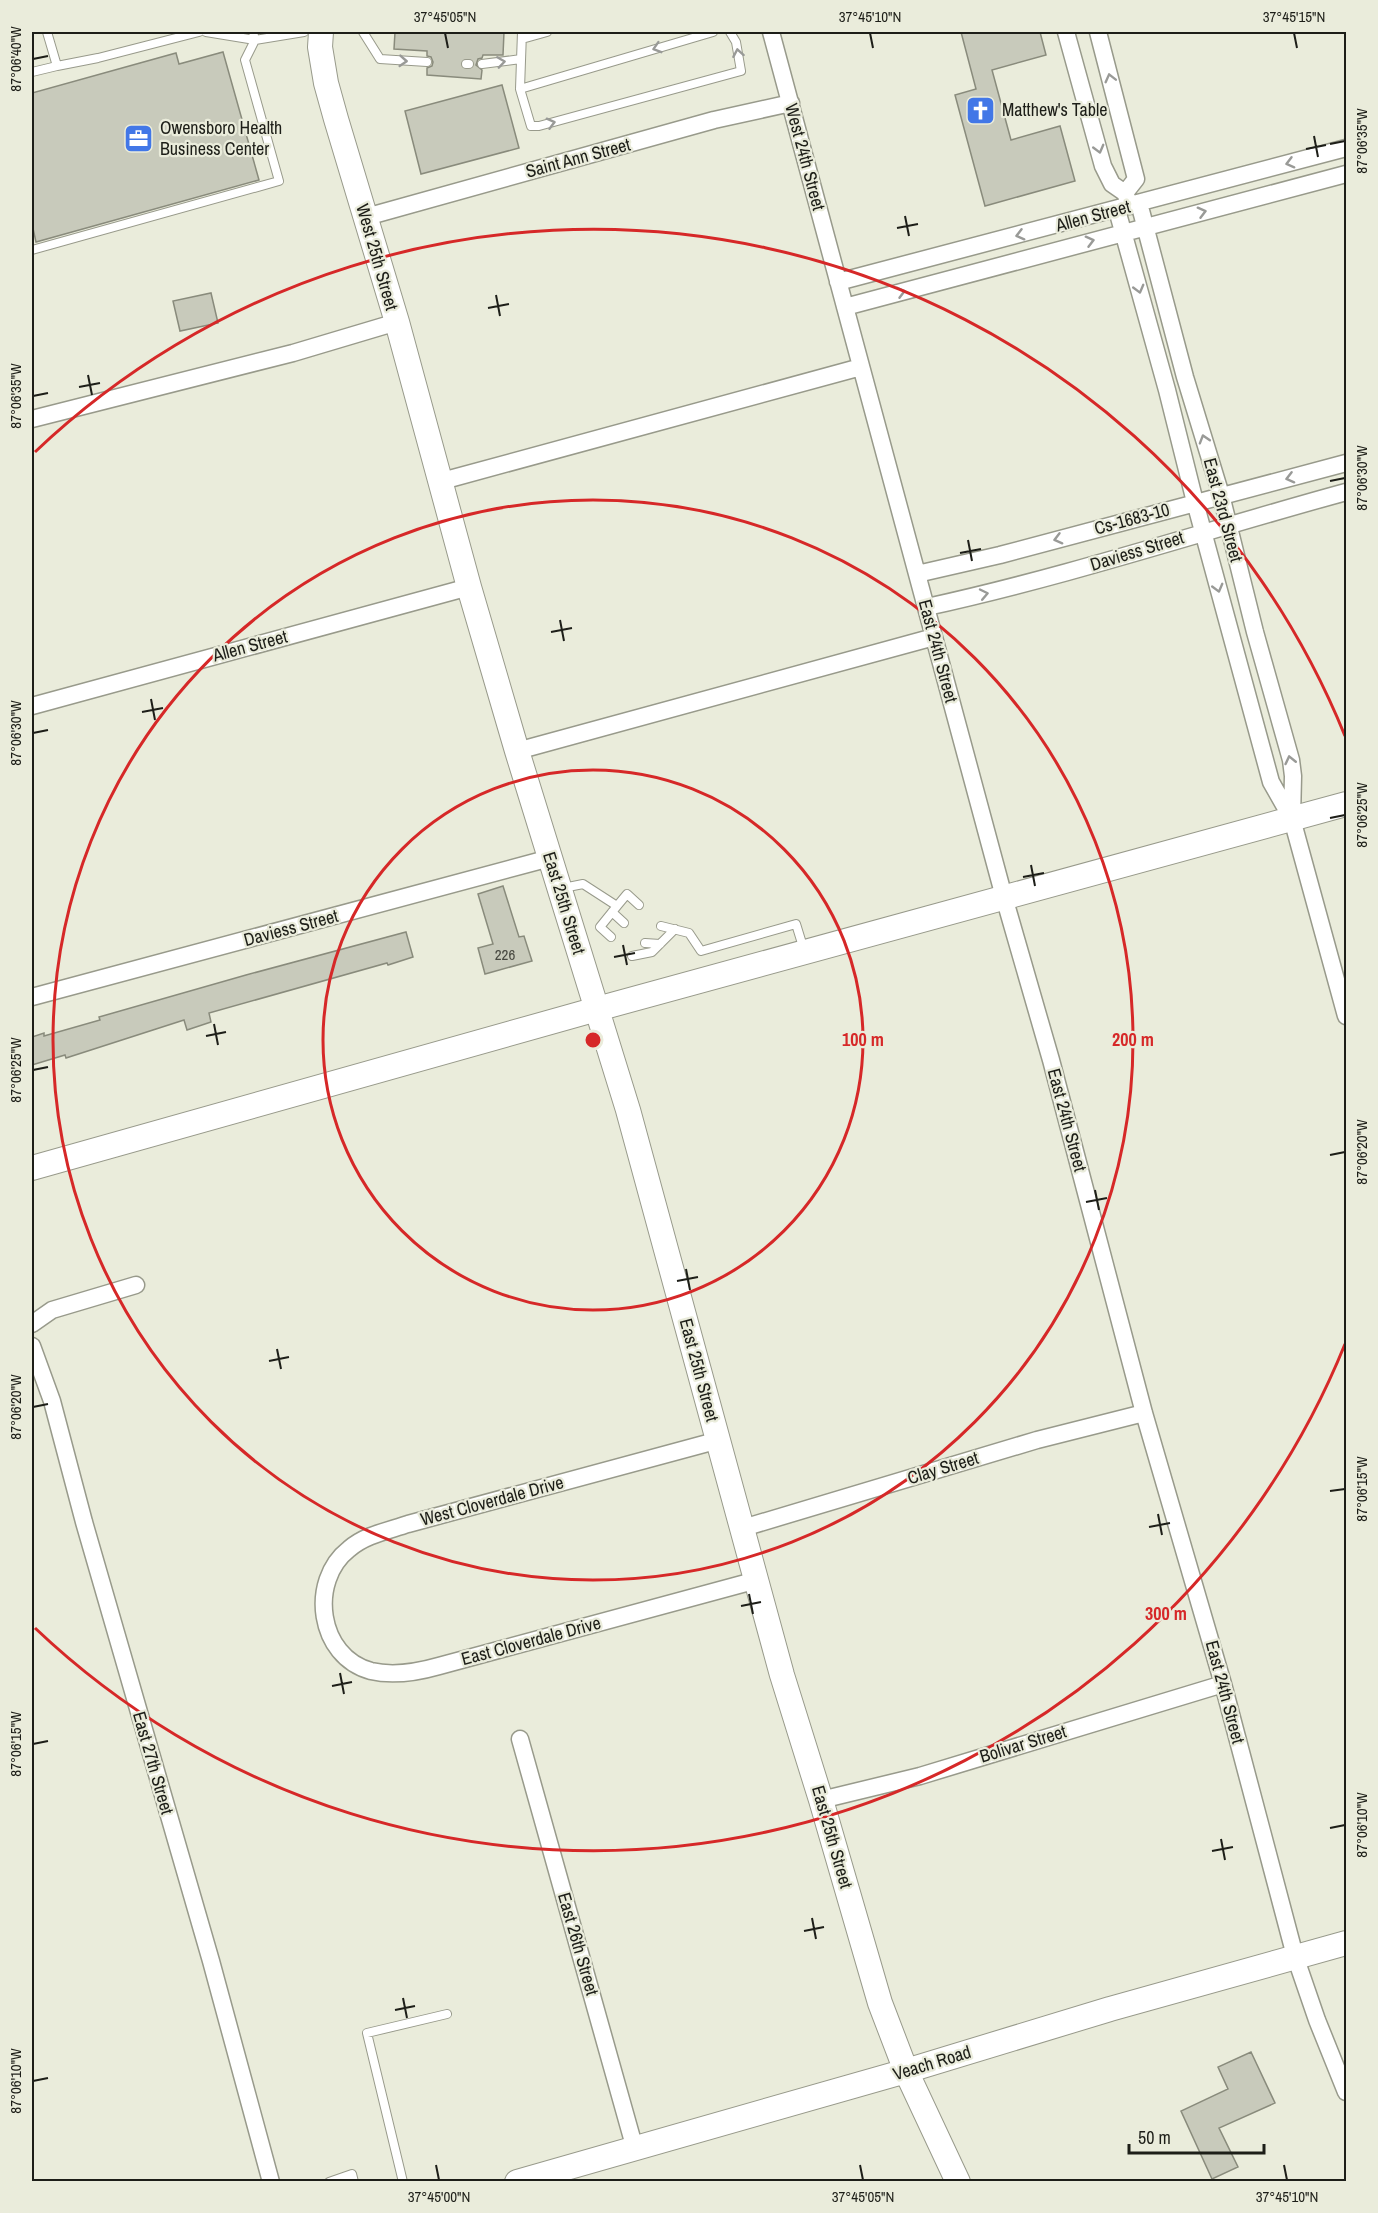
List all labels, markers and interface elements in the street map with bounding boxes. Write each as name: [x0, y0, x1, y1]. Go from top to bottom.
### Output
text: 37°45'05"N: [414, 6, 476, 27]
text: 37°45'10"N: [839, 6, 901, 27]
text: 37°45'15"N: [1263, 6, 1325, 27]
text: 87°06'40"W: [5, 26, 26, 92]
one-way arrow: [652, 41, 663, 53]
one-way arrow: [732, 48, 745, 58]
one-way arrow: [399, 54, 408, 67]
one-way arrow: [497, 57, 506, 69]
one-way arrow: [1104, 73, 1117, 83]
church icon: Matthew's Table: [965, 94, 997, 126]
place label: Matthew's Table: [1002, 97, 1107, 122]
street label: West 24th Street: [779, 101, 832, 213]
text: 87°06'35"W: [1351, 108, 1372, 174]
place label: Owensboro Health Business Center: [160, 115, 282, 161]
one-way arrow: [545, 117, 555, 130]
office icon: Owensboro Health Business Center: [123, 122, 155, 154]
street label: Saint Ann Street: [523, 132, 633, 184]
one-way arrow: [1091, 143, 1104, 153]
one-way arrow: [1285, 156, 1295, 169]
street label: Allen Street: [1052, 194, 1133, 238]
street label: West 25th Street: [350, 201, 405, 313]
one-way arrow: [1197, 206, 1207, 219]
one-way arrow: [1015, 228, 1026, 240]
one-way arrow: [1085, 236, 1095, 249]
one-way arrow: [1132, 284, 1145, 294]
one-way arrow: [896, 286, 906, 299]
text: 87°06'35"W: [5, 363, 26, 429]
one-way arrow: [1199, 434, 1211, 445]
text: 87°06'30"W: [1351, 445, 1372, 511]
street label: East 23rd Street: [1198, 455, 1249, 565]
one-way arrow: [1285, 470, 1295, 483]
street label: Cs-1683-10: [1091, 496, 1172, 541]
street label: Daviess Street: [1087, 524, 1187, 577]
one-way arrow: [1053, 532, 1064, 544]
one-way arrow: [1211, 583, 1224, 593]
one-way arrow: [979, 589, 989, 602]
street label: East 24th Street: [913, 597, 964, 705]
street label: Allen Street: [209, 624, 290, 668]
text: 87°06'30"W: [5, 700, 26, 766]
one-way arrow: [1284, 756, 1297, 766]
text: 87°06'25"W: [1351, 782, 1372, 848]
street label: East 25th Street: [537, 849, 592, 957]
street label: Daviess Street: [241, 903, 341, 952]
house number: 226: [495, 944, 515, 965]
text: 100 m: [842, 1027, 884, 1052]
text: 200 m: [1112, 1027, 1154, 1052]
centre of rings: [583, 1030, 603, 1050]
text: 87°06'25"W: [5, 1037, 26, 1103]
street label: East 24th Street: [1042, 1066, 1093, 1174]
text: 87°06'20"W: [1351, 1119, 1372, 1185]
street label: East 25th Street: [674, 1316, 725, 1424]
text: 87°06'20"W: [5, 1374, 26, 1440]
street label: Clay Street: [904, 1445, 981, 1490]
text: 87°06'15"W: [1351, 1456, 1372, 1522]
street label: West Cloverdale Drive: [417, 1469, 566, 1532]
text: 300 m: [1145, 1601, 1187, 1626]
street label: East Cloverdale Drive: [458, 1610, 603, 1671]
street label: East 24th Street: [1200, 1638, 1251, 1746]
street label: East 27th Street: [127, 1709, 180, 1817]
text: 87°06'15"W: [5, 1711, 26, 1777]
street label: Bolivar Street: [976, 1718, 1069, 1769]
street label: East 25th Street: [806, 1783, 859, 1891]
text: 87°06'10"W: [1351, 1792, 1372, 1858]
street label: East 26th Street: [552, 1890, 605, 1998]
street label: Veach Road: [890, 2039, 974, 2086]
text: 87°06'10"W: [5, 2048, 26, 2114]
scale bar: [1129, 2117, 1264, 2155]
text: 50 m: [1138, 2125, 1171, 2150]
text: 37°45'00"N: [408, 2186, 470, 2207]
text: 37°45'05"N: [832, 2186, 894, 2207]
text: 37°45'10"N: [1256, 2186, 1318, 2207]

